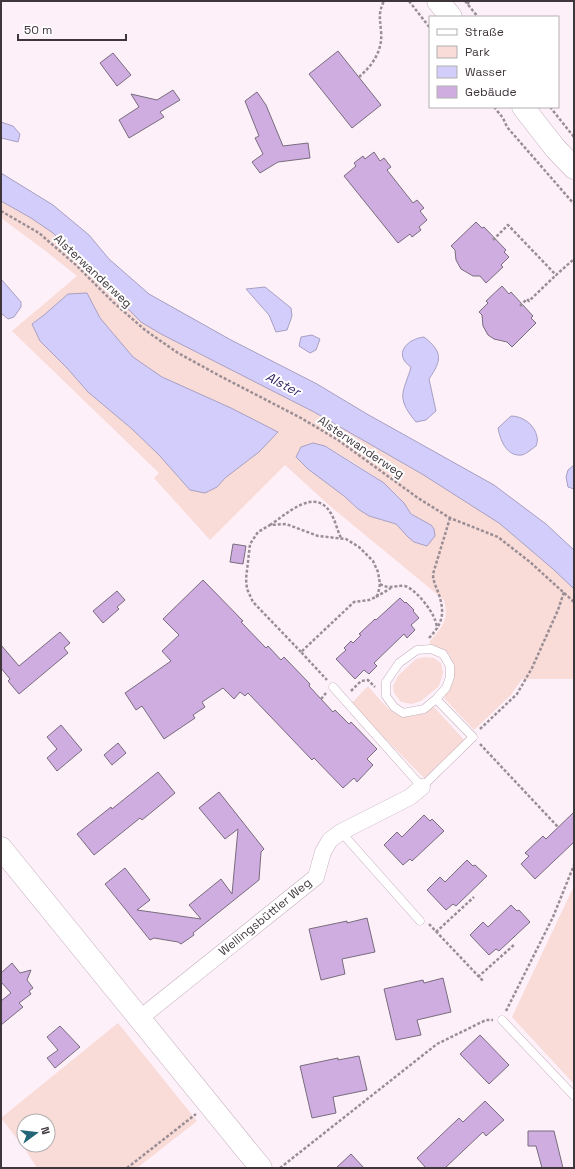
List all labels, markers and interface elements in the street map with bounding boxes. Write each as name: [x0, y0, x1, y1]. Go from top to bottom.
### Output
scale bar: [18, 16, 126, 42]
legend: [429, 16, 559, 108]
text: 50 m: [24, 22, 52, 38]
text: Straße: [465, 24, 504, 40]
text: Park: [465, 44, 490, 60]
text: Wasser: [465, 64, 507, 80]
text: Gebäude: [465, 84, 517, 100]
street label: Alsterwanderweg: [51, 231, 135, 311]
water label: Alster: [263, 368, 305, 401]
street label: Alsterwanderweg: [315, 412, 407, 482]
street label: Wellingsbüttler Weg: [215, 875, 315, 959]
north arrow: [16, 1113, 56, 1153]
text: N: [38, 1125, 53, 1136]

